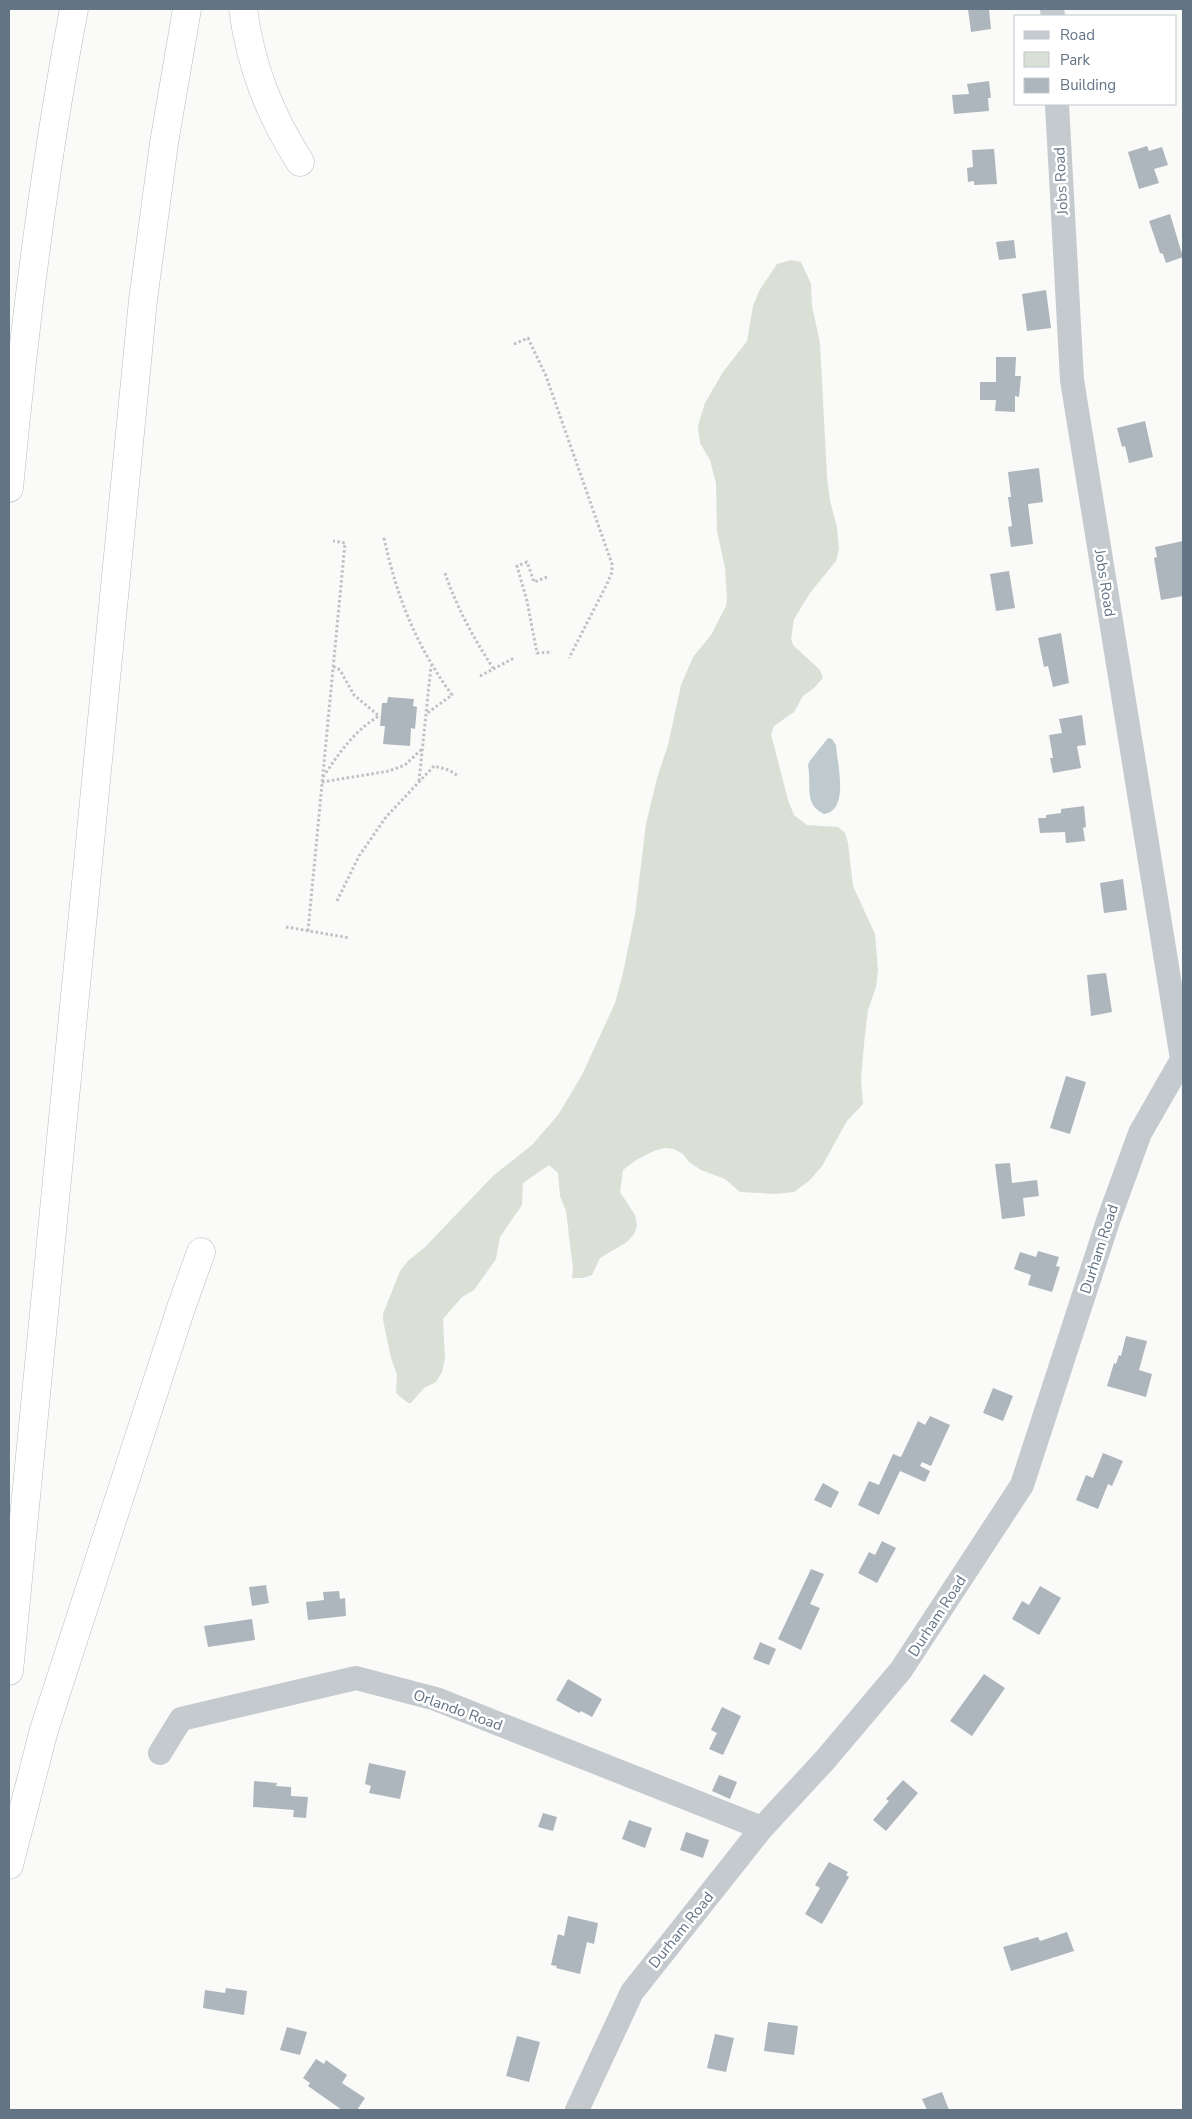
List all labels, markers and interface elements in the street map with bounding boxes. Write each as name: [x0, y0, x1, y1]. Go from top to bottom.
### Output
legend: [1014, 15, 1177, 105]
text: Road: [1060, 25, 1095, 45]
text: Park: [1060, 50, 1090, 70]
text: Building: [1060, 75, 1116, 95]
street label: Jobs Road: [1049, 147, 1073, 216]
street label: Jobs Road: [1090, 547, 1120, 618]
street label: Durham Road: [1075, 1202, 1123, 1296]
street label: Durham Road: [903, 1572, 971, 1660]
street label: Orlando Road: [411, 1685, 505, 1735]
street label: Durham Road: [644, 1888, 718, 1972]

